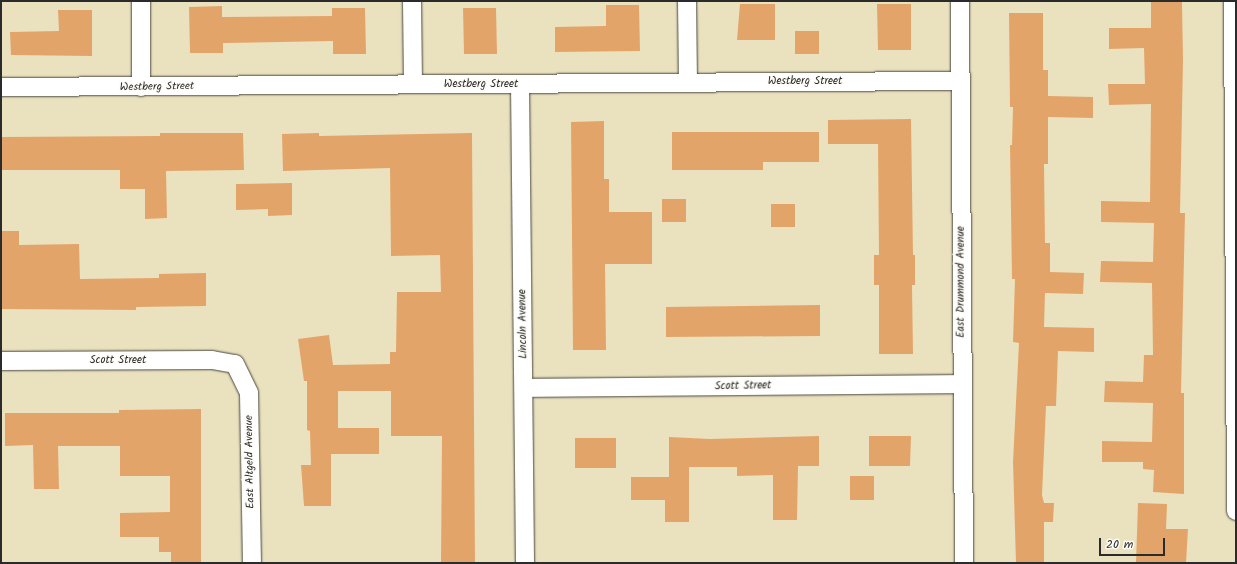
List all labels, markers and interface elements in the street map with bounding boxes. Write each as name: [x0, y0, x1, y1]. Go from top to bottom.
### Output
street label: Westberg Street: [768, 74, 842, 88]
street label: Westberg Street: [444, 77, 518, 91]
street label: Westberg Street: [120, 80, 194, 94]
street label: East Drummond Avenue: [954, 226, 968, 338]
street label: Lincoln Avenue: [516, 289, 530, 359]
street label: Scott Street: [90, 353, 146, 367]
street label: Scott Street: [715, 379, 771, 393]
street label: East Altgeld Avenue: [243, 415, 257, 509]
scale bar: [1101, 530, 1167, 556]
text: 20 m: [1106, 535, 1133, 554]

